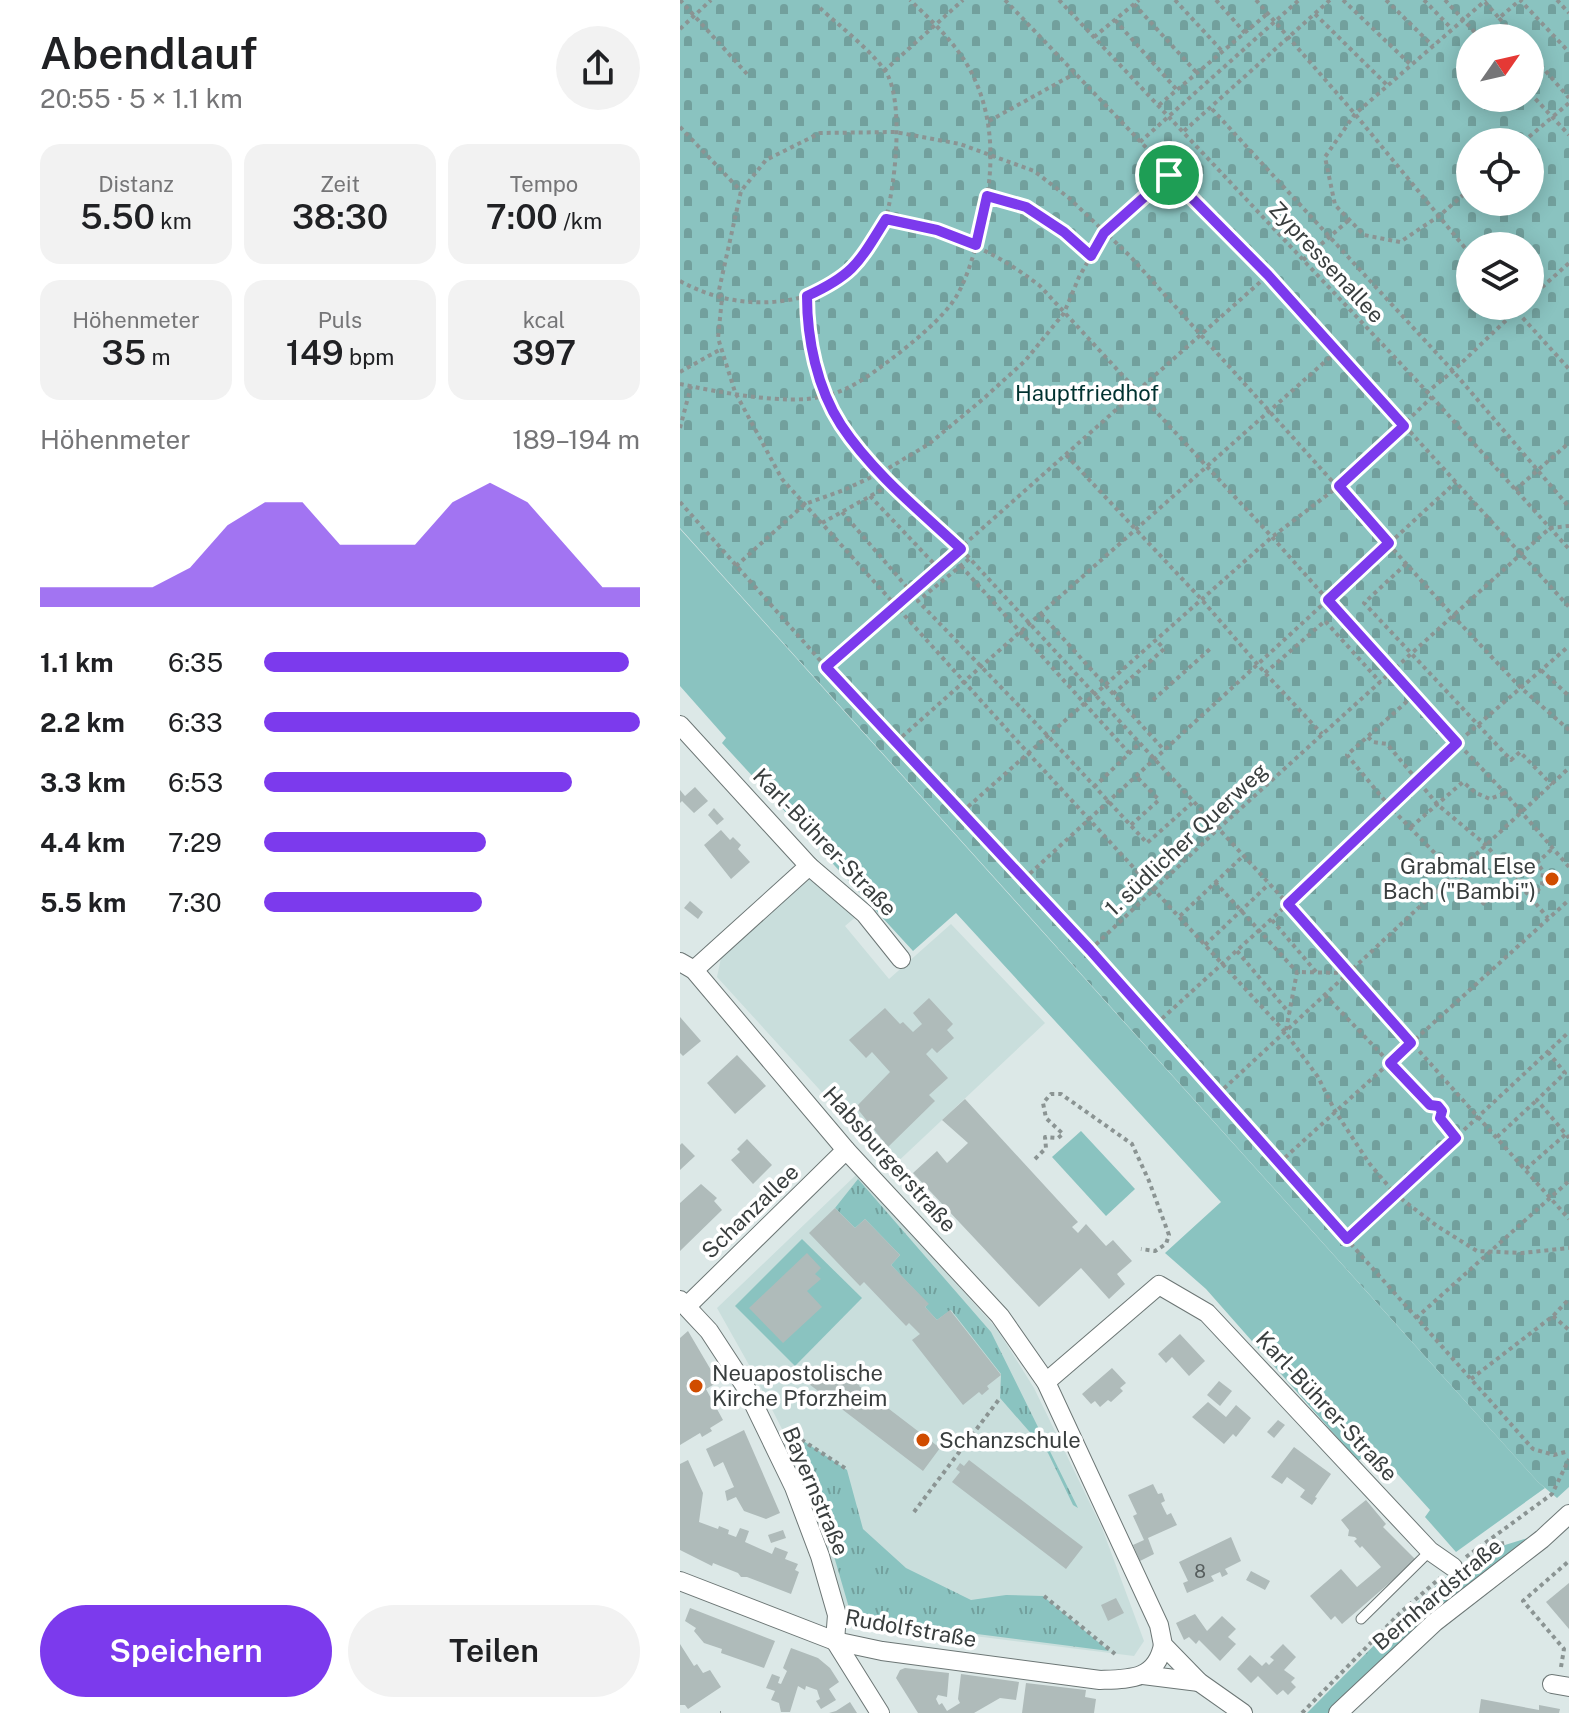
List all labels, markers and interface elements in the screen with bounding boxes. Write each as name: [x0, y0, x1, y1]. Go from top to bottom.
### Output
north arrow: [1456, 24, 1544, 112]
map controls: [1456, 24, 1544, 320]
button: share: [556, 26, 640, 110]
text: Abendlauf: [40, 27, 258, 79]
text: 20:55 · 5 × 1.1 km: [40, 83, 243, 114]
button: locate: [1456, 128, 1544, 216]
pin: [1135, 141, 1203, 209]
icon: arrive: [1147, 153, 1191, 197]
text: Distanz: [98, 171, 174, 197]
text: Zeit: [320, 171, 360, 197]
text: Tempo: [510, 171, 578, 197]
street label: Zypressenallee: [1264, 196, 1390, 328]
text: 5.50: [80, 197, 155, 237]
text: 38:30: [292, 197, 388, 237]
text: 7:00: [486, 197, 558, 237]
text: km: [155, 208, 192, 234]
text: /km: [558, 208, 602, 234]
button: layers: [1456, 232, 1544, 320]
text: Höhenmeter: [72, 307, 200, 333]
text: Puls: [318, 307, 362, 333]
text: kcal: [523, 307, 565, 333]
text: 35: [102, 333, 146, 373]
text: 149: [286, 333, 344, 373]
text: 397: [512, 333, 576, 373]
text: m: [146, 344, 170, 370]
text: bpm: [344, 344, 394, 370]
park label: Hauptfriedhof: [1015, 380, 1159, 406]
text: Höhenmeter: [40, 424, 190, 455]
text: 189–194 m: [512, 424, 640, 455]
text: 1.1 km: [40, 647, 113, 678]
text: 6:35: [168, 647, 223, 678]
text: 2.2 km: [40, 707, 125, 738]
text: 6:33: [168, 707, 223, 738]
street label: 1. südlicher Querweg: [1099, 757, 1273, 921]
street label: Karl-Bührer-Straße: [748, 763, 902, 921]
text: 3.3 km: [40, 767, 126, 798]
text: 6:53: [168, 767, 223, 798]
text: 4.4 km: [40, 827, 125, 858]
text: 7:29: [168, 827, 222, 858]
place label: Grabmal Else Bach ("Bambi"): [1383, 853, 1536, 904]
marker: Grabmal Else Bach ("Bambi"): [1543, 870, 1561, 888]
text: 5.5 km: [40, 887, 126, 918]
text: 7:30: [168, 887, 222, 918]
street label: Habsburgerstraße: [818, 1081, 962, 1237]
street label: Schanzallee: [696, 1158, 804, 1264]
street label: Karl-Bührer-Straße: [1251, 1326, 1403, 1486]
place label: Neuapostolische Kirche Pforzheim: [712, 1360, 887, 1411]
marker: Neuapostolische Kirche Pforzheim: [687, 1377, 705, 1395]
street label: Bayernstraße: [777, 1423, 855, 1559]
place label: Schanzschule: [939, 1427, 1081, 1453]
marker: Schanzschule: [914, 1431, 932, 1449]
street label: Bernhardstraße: [1367, 1533, 1507, 1655]
house number: 8: [1194, 1561, 1206, 1582]
street label: Rudolfstraße: [843, 1604, 979, 1652]
button: Speichern: [40, 1605, 332, 1697]
button: Teilen: [348, 1605, 640, 1697]

